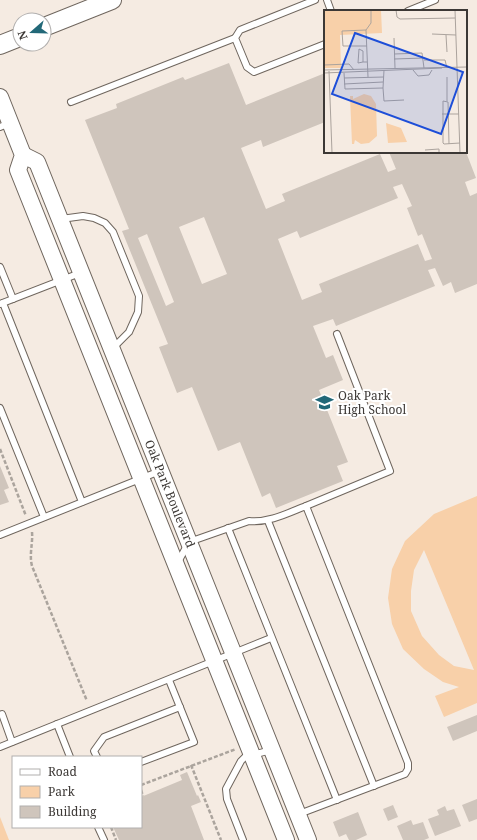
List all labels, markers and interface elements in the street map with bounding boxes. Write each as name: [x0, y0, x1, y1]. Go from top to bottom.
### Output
inset map: [324, 10, 467, 153]
north arrow: [12, 12, 52, 52]
text: N: [13, 29, 31, 42]
place label: Oak Park High School: [338, 387, 406, 418]
school or university icon: Oak Park High School: [315, 393, 335, 413]
street label: Oak Park Boulevard: [141, 437, 200, 551]
legend: [12, 756, 142, 828]
text: Road: [48, 763, 78, 780]
text: Park: [48, 783, 76, 800]
text: Building: [48, 803, 97, 820]

